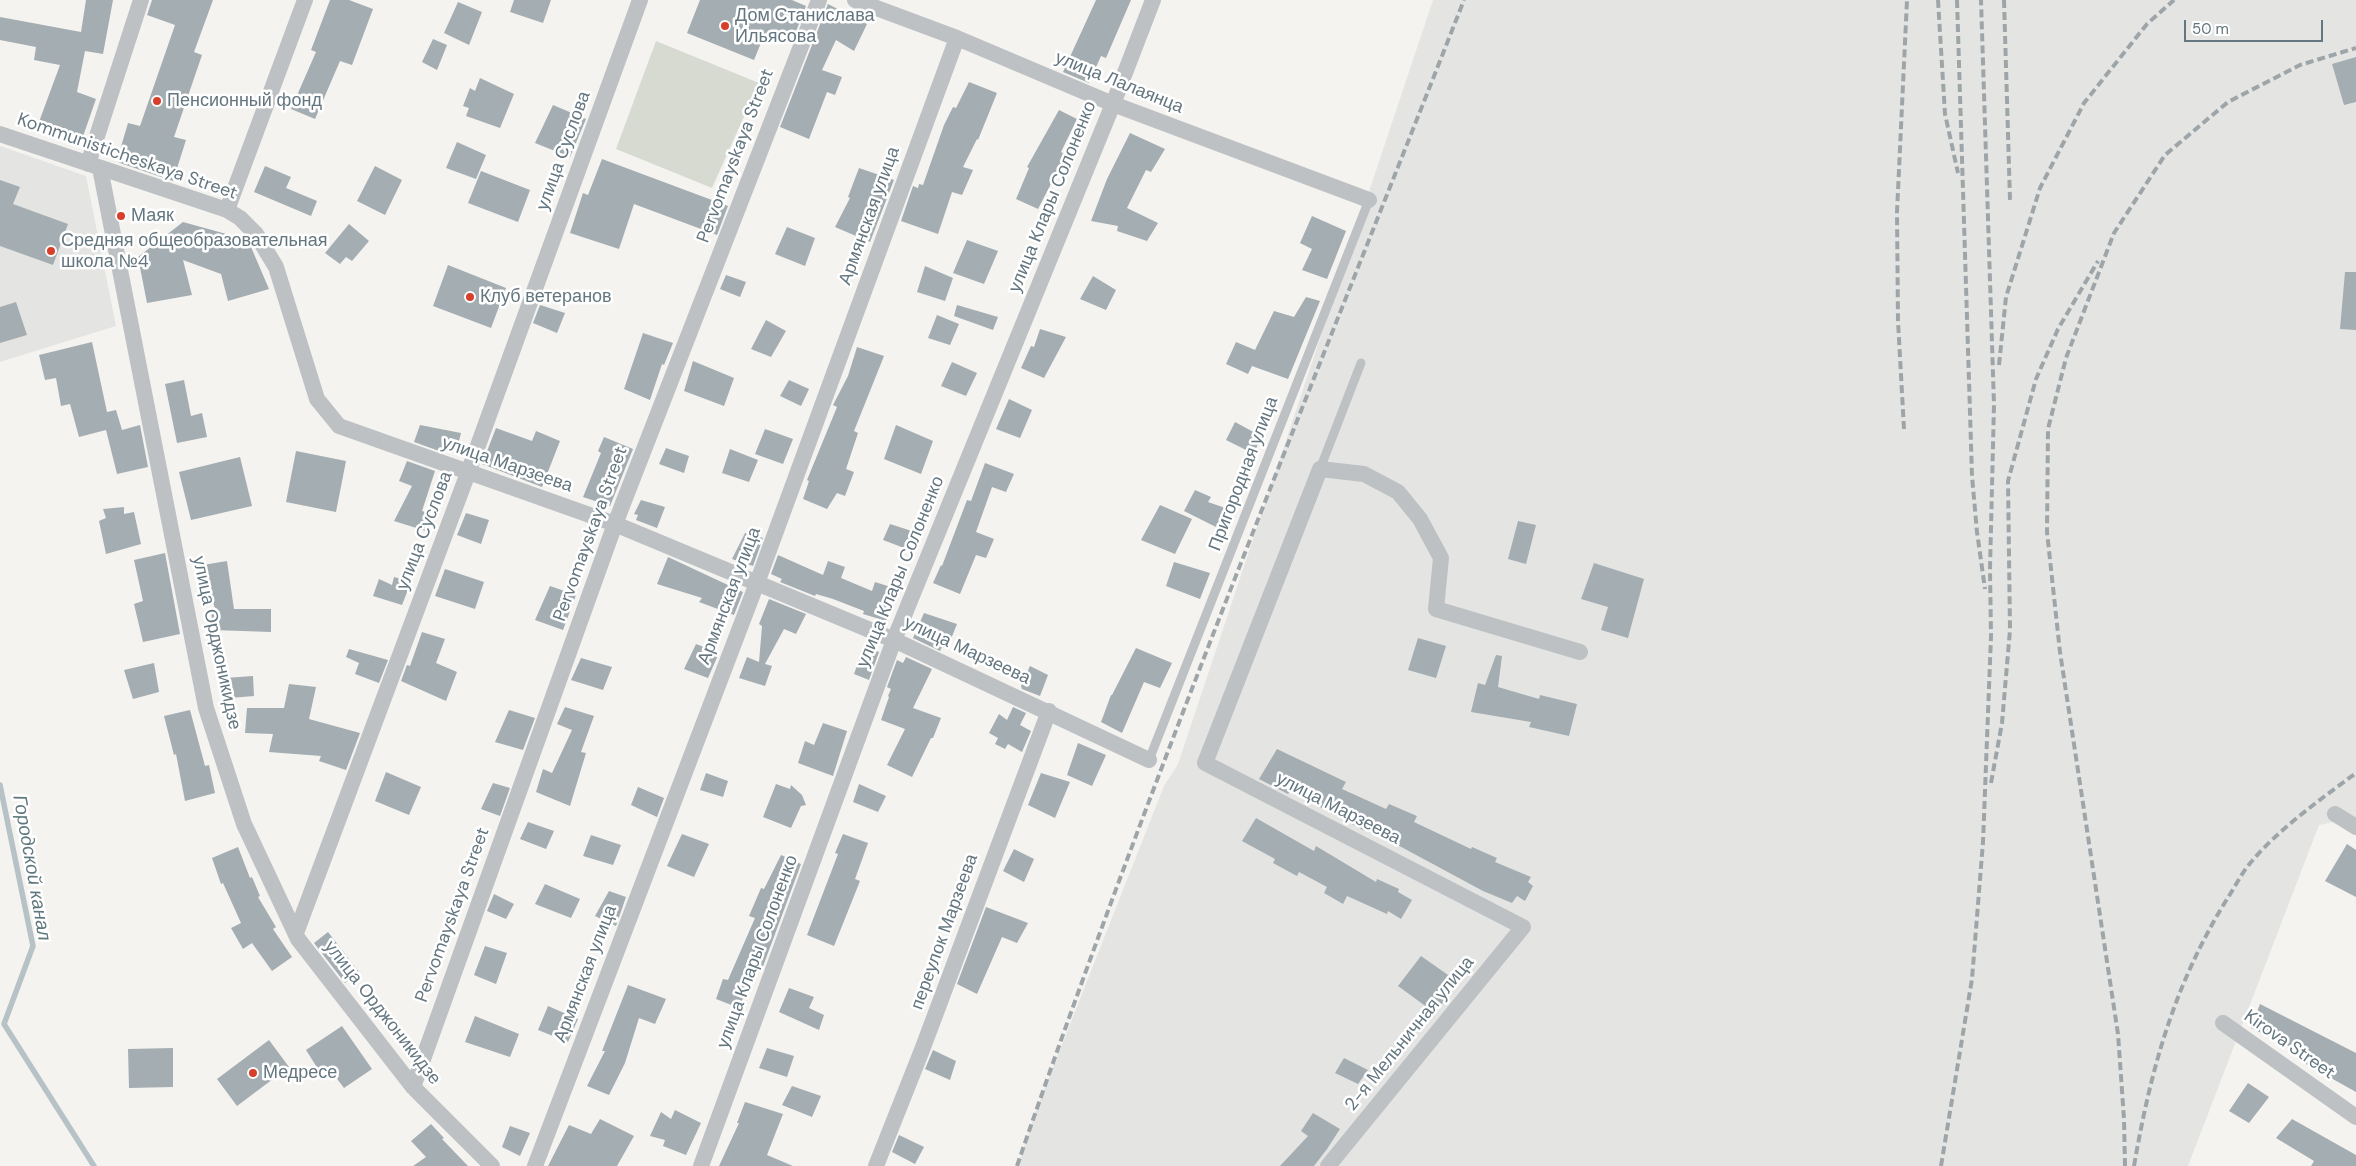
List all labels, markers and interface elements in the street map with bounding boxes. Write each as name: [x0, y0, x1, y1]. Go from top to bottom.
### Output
place label: Дом Станислава Ильясова: [735, 5, 874, 48]
scale bar: [2186, 10, 2325, 42]
text: 50 m: [2192, 19, 2229, 39]
marker: Дом Станислава Ильясова: [719, 20, 731, 32]
street label: улица Лалаянца: [1052, 47, 1186, 119]
street label: Pervomayskaya Street: [693, 66, 779, 246]
street label: улица Суслова: [532, 89, 596, 213]
place label: Пенсионный фонд: [167, 90, 322, 112]
marker: Пенсионный фонд: [151, 95, 163, 107]
street label: улица Клары Солоненко: [1005, 98, 1101, 296]
street label: Kommunisticheskaya Street: [14, 109, 240, 205]
street label: Армянская улица: [835, 144, 905, 288]
place label: Маяк: [131, 205, 174, 227]
marker: Маяк: [115, 210, 127, 222]
place label: Средняя общеобразовательная школа №4: [61, 230, 327, 272]
marker: Средняя общеобразовательная школа №4: [45, 245, 57, 257]
place label: Клуб ветеранов: [480, 286, 612, 308]
marker: Клуб ветеранов: [464, 291, 476, 303]
street label: Пригородная улица: [1205, 394, 1283, 554]
street label: улица Марзеева: [439, 433, 575, 497]
street label: Pervomayskaya Street: [549, 444, 633, 624]
street label: улица Суслова: [392, 469, 458, 593]
street label: улица Клары Солоненко: [853, 473, 949, 671]
street label: Армянская улица: [694, 524, 766, 668]
street label: улица Орджоникидзе: [187, 554, 245, 732]
street label: улица Марзеева: [900, 612, 1034, 690]
street label: улица Марзеева: [1272, 768, 1404, 850]
water label: Городской канал: [7, 793, 55, 943]
street label: Pervomayskaya Street: [411, 825, 495, 1005]
street label: переулок Марзеева: [907, 851, 983, 1013]
street label: улица Клары Солоненко: [713, 852, 803, 1052]
street label: Армянская улица: [550, 902, 622, 1046]
street label: улица Орджоникидзе: [319, 937, 445, 1089]
street label: 2-я Мельничная улица: [1341, 952, 1479, 1116]
street label: Kirova Street: [2239, 1006, 2339, 1084]
place label: Медресе: [263, 1062, 337, 1084]
marker: Медресе: [247, 1067, 259, 1079]

